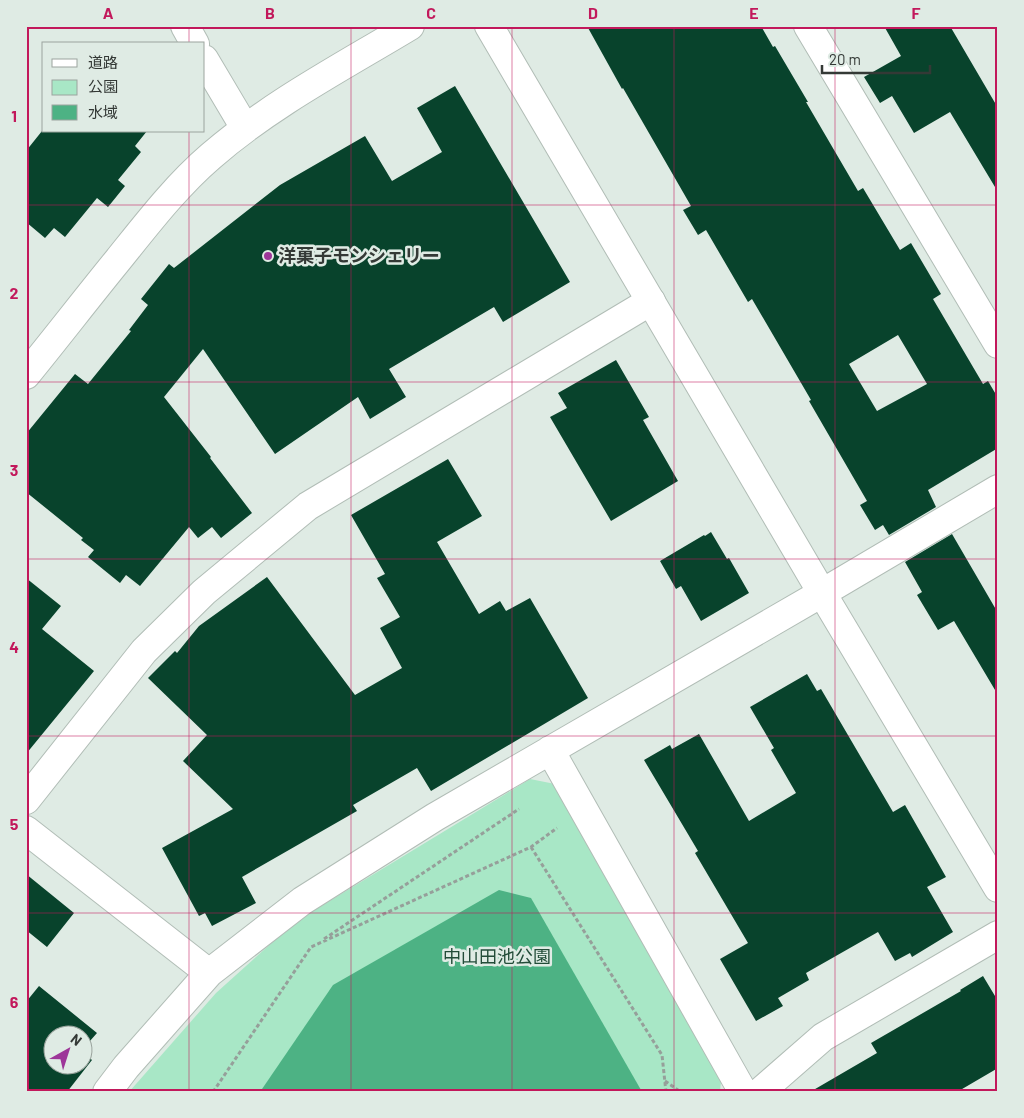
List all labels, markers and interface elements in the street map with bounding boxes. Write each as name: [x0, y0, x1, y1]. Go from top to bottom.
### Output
text: A: [103, 3, 114, 22]
text: B: [265, 3, 275, 22]
text: C: [426, 3, 436, 22]
text: D: [588, 3, 598, 22]
text: E: [749, 3, 759, 22]
text: F: [912, 3, 921, 22]
legend: [42, 42, 205, 132]
scale bar: [822, 42, 929, 74]
text: 20 m: [829, 50, 861, 68]
text: 道路: [88, 53, 118, 71]
text: 公園: [88, 77, 118, 95]
text: 水域: [88, 103, 118, 121]
text: 1: [11, 106, 17, 125]
place label: 洋菓子モンシェリー: [278, 244, 440, 266]
marker: 洋菓子モンシェリー: [262, 250, 274, 262]
text: 2: [10, 283, 19, 302]
text: 3: [10, 460, 18, 479]
text: 4: [9, 637, 19, 656]
text: 5: [10, 814, 19, 833]
park label: 中山田池公園: [443, 945, 551, 967]
text: 6: [10, 992, 19, 1011]
north arrow: [42, 1026, 92, 1076]
text: N: [68, 1030, 85, 1049]

